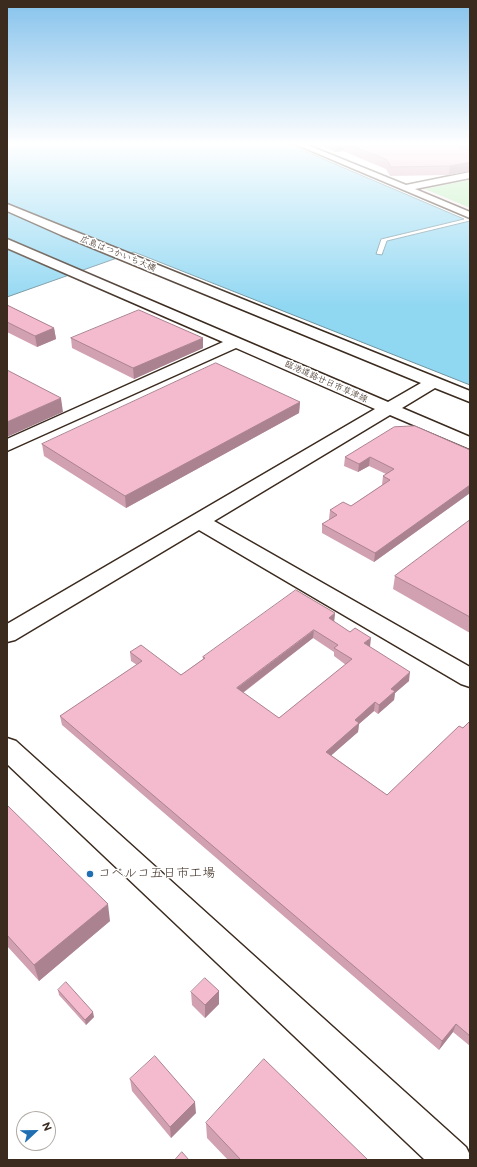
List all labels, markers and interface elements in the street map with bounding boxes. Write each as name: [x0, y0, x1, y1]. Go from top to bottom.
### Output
street label: 広島はつかいち大橋: [78, 234, 158, 274]
street label: 臨港道路廿日市草津線: [283, 359, 369, 405]
place label: コベルコ五日市工場: [98, 866, 215, 882]
marker: コベルコ五日市工場: [85, 869, 95, 879]
north arrow: [16, 1111, 56, 1151]
text: N: [39, 1120, 54, 1133]

